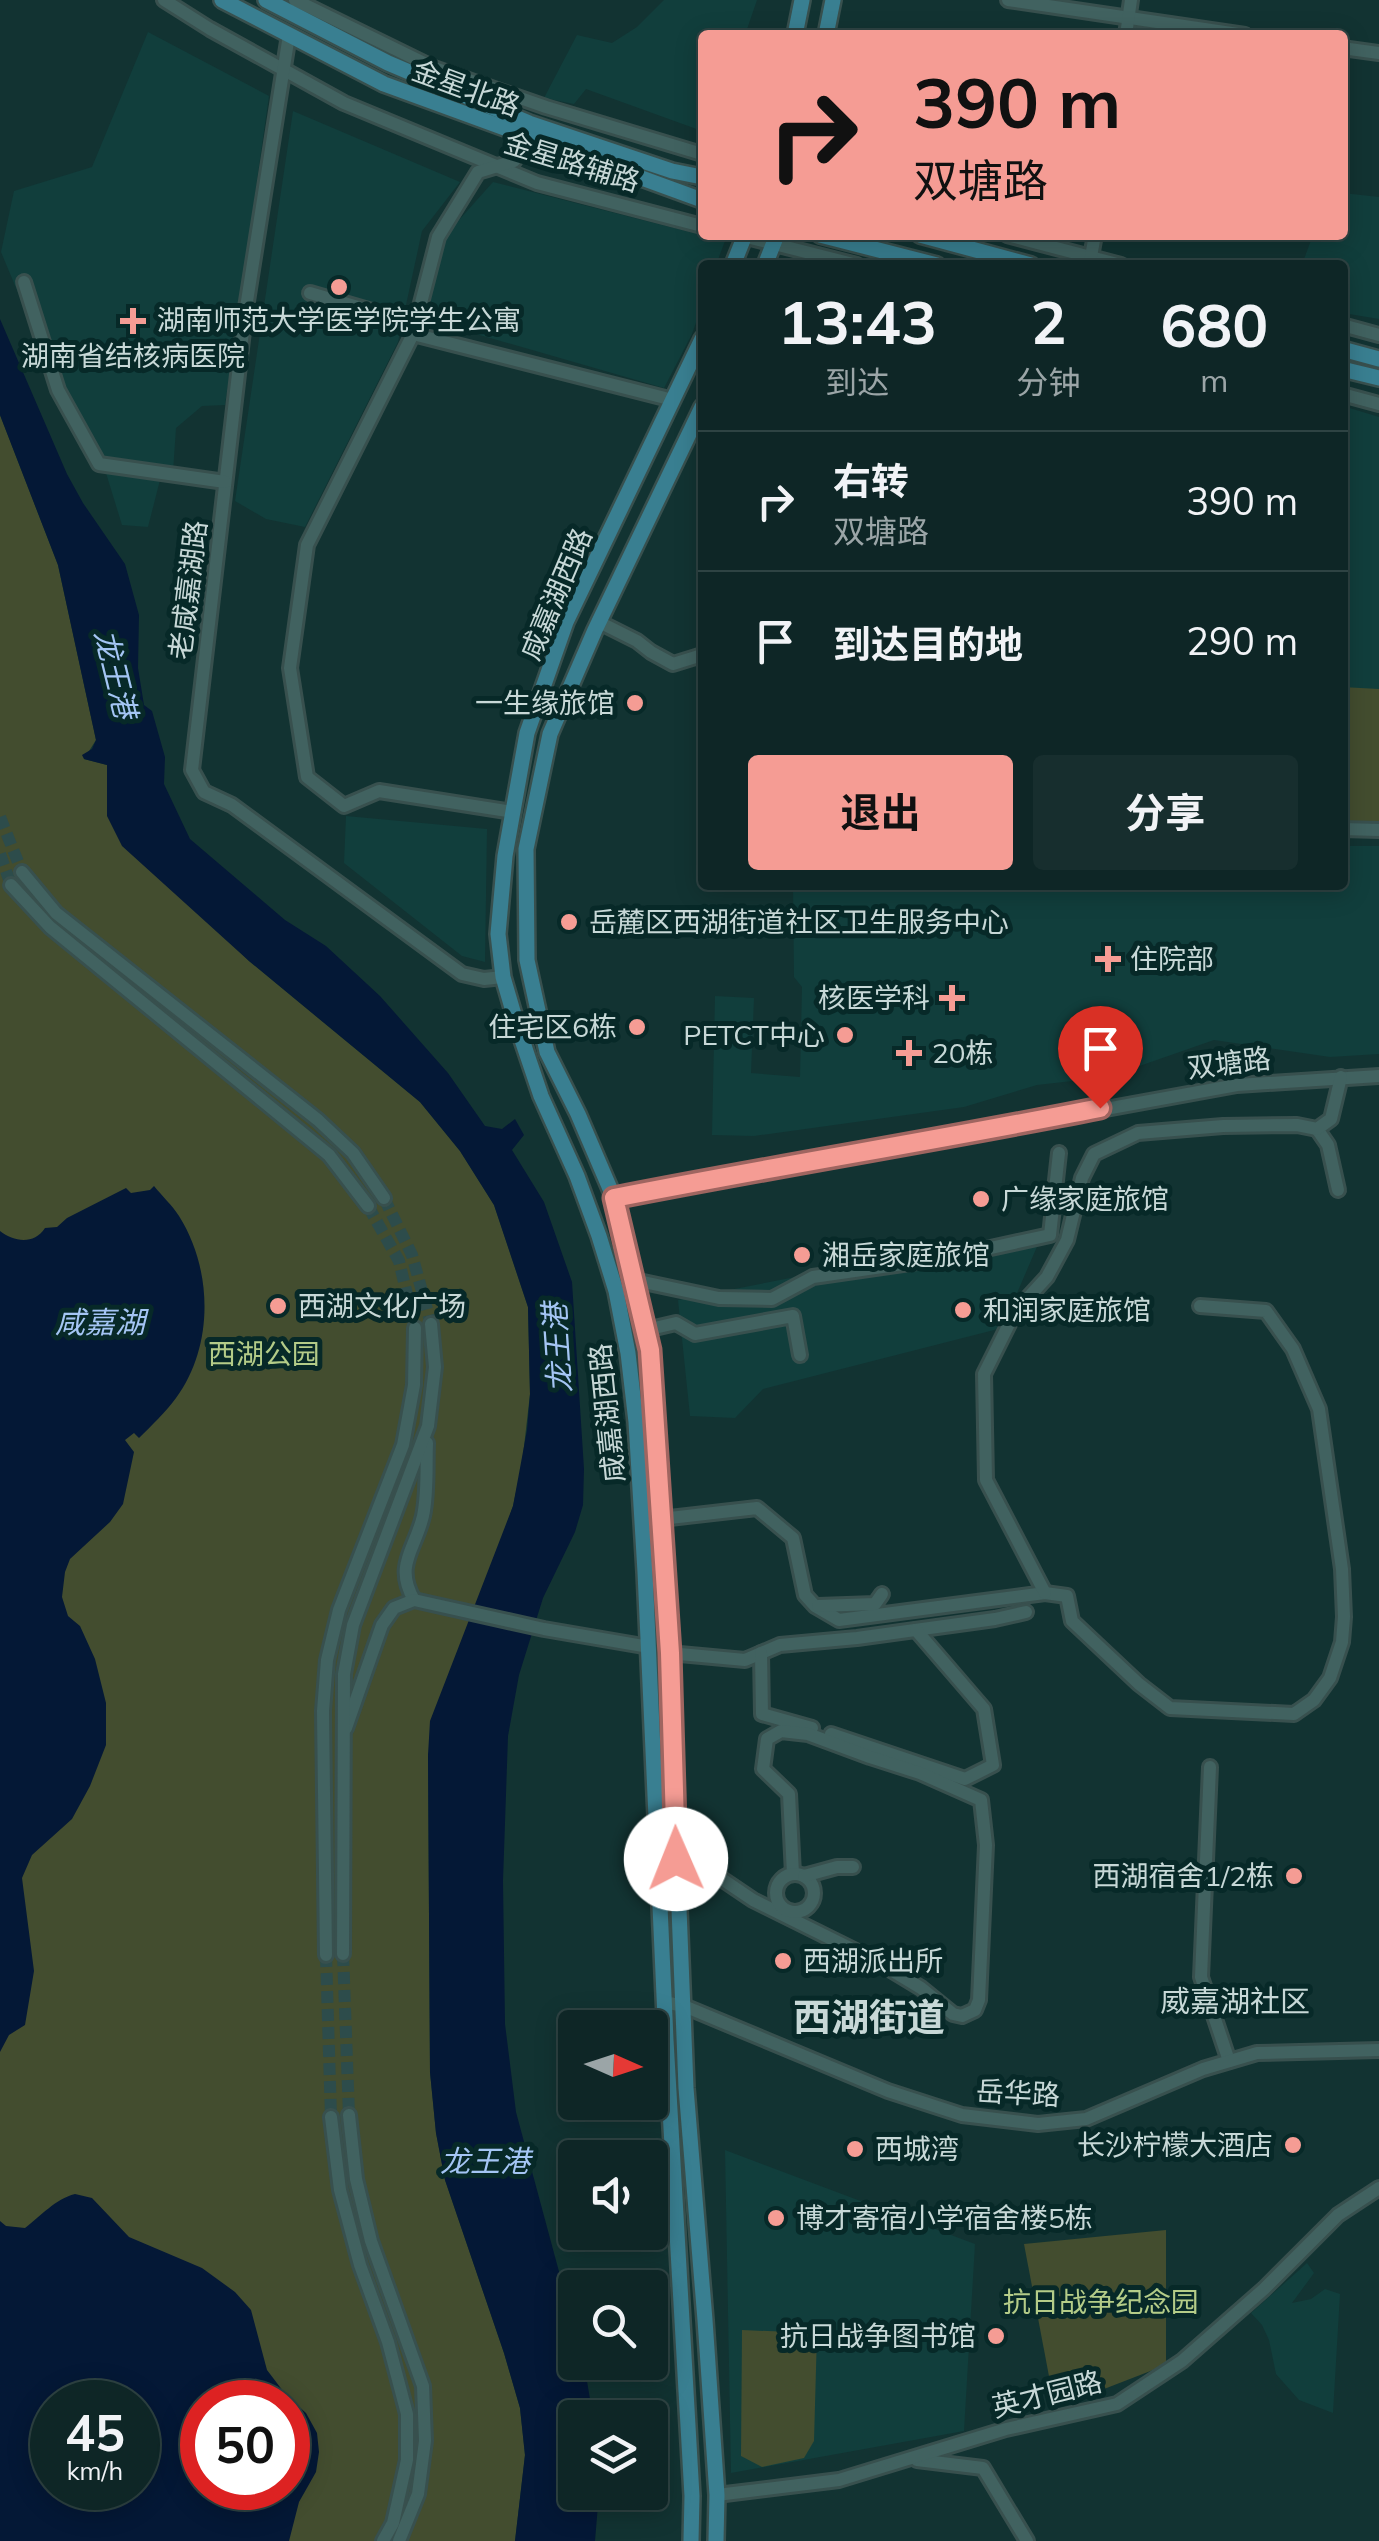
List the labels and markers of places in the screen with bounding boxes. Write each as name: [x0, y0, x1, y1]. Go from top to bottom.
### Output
marker: 湖南师范大学医学院学生公寓: [328, 276, 350, 298]
place label: 湖南师范大学医学院学生公寓: [157, 302, 521, 337]
marker: 湖南省结核病医院: [120, 308, 146, 334]
place label: 湖南省结核病医院: [21, 338, 245, 373]
place label: 一生缘旅馆: [475, 685, 615, 720]
marker: 一生缘旅馆: [624, 692, 646, 714]
place label: 岳麓区西湖街道社区卫生服务中心: [589, 904, 1009, 939]
marker: 岳麓区西湖街道社区卫生服务中心: [558, 911, 580, 933]
place label: 住院部: [1130, 941, 1214, 976]
marker: 住院部: [1095, 946, 1121, 972]
place label: 核医学科: [818, 980, 930, 1015]
marker: 核医学科: [939, 985, 965, 1011]
pin: [1058, 1006, 1143, 1109]
place label: 住宅区6栋: [488, 1009, 617, 1044]
marker: 住宅区6栋: [626, 1016, 648, 1038]
place label: PETCT中心: [683, 1017, 825, 1052]
marker: PETCT中心: [834, 1024, 856, 1046]
place label: 20栋: [932, 1035, 994, 1070]
marker: 20栋: [896, 1040, 922, 1066]
place label: 广缘家庭旅馆: [1001, 1181, 1169, 1216]
marker: 广缘家庭旅馆: [970, 1188, 992, 1210]
place label: 湘岳家庭旅馆: [822, 1237, 990, 1272]
marker: 湘岳家庭旅馆: [791, 1244, 813, 1266]
place label: 西湖文化广场: [298, 1288, 466, 1323]
place label: 和润家庭旅馆: [983, 1292, 1151, 1327]
marker: 西湖文化广场: [267, 1295, 289, 1317]
marker: 和润家庭旅馆: [952, 1299, 974, 1321]
place label: 西湖宿舍1/2栋: [1092, 1858, 1274, 1893]
marker: 西湖宿舍1/2栋: [1283, 1865, 1305, 1887]
place label: 西湖派出所: [803, 1943, 943, 1978]
marker: 西湖派出所: [772, 1950, 794, 1972]
place label: 长沙柠檬大酒店: [1077, 2127, 1273, 2162]
place label: 西城湾: [875, 2131, 959, 2166]
marker: 长沙柠檬大酒店: [1282, 2134, 1304, 2156]
marker: 西城湾: [844, 2138, 866, 2160]
place label: 博才寄宿小学宿舍楼5栋: [796, 2200, 1093, 2235]
marker: 博才寄宿小学宿舍楼5栋: [765, 2207, 787, 2229]
place label: 抗日战争图书馆: [780, 2318, 976, 2353]
marker: 抗日战争图书馆: [985, 2325, 1007, 2347]

